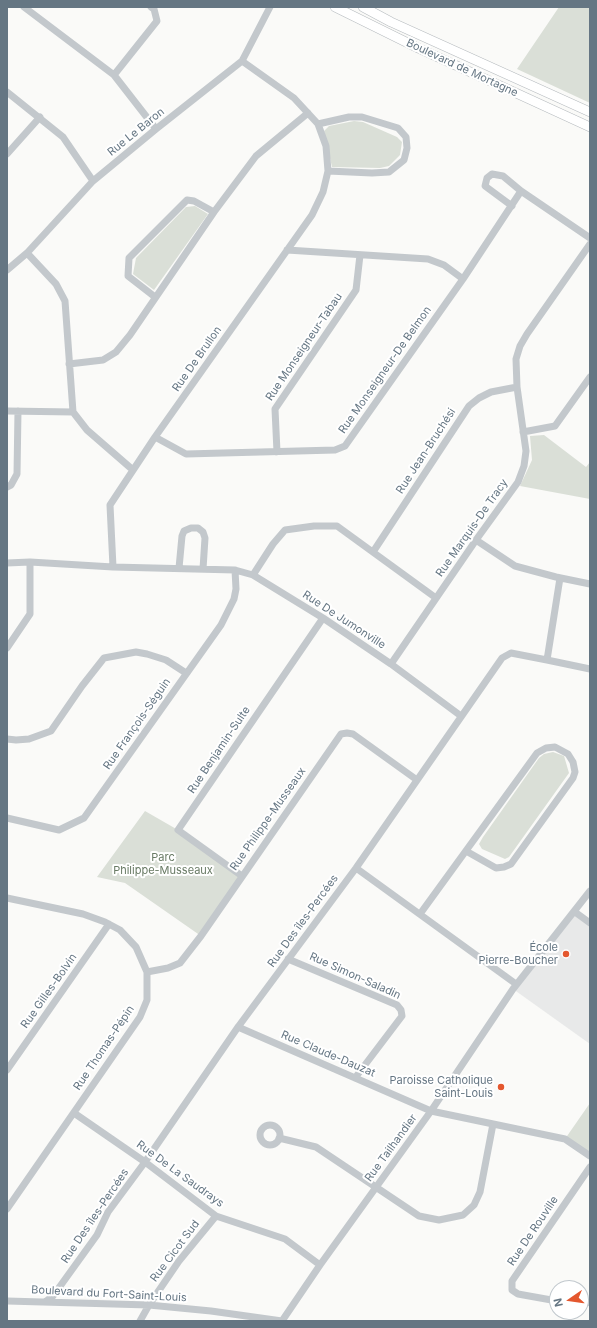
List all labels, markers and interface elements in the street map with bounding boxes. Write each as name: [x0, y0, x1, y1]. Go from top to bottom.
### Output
street label: Boulevard de Mortagne: [404, 36, 520, 100]
street label: Rue Le Baron: [105, 105, 167, 159]
street label: Rue Monseigneur-Tabau: [263, 291, 345, 403]
street label: Rue Monseigneur-De Belmon: [336, 304, 434, 436]
street label: Rue De Brullon: [170, 324, 224, 394]
street label: Rue Jean-Bruchési: [393, 406, 459, 496]
street label: Rue Marquis-De Tracy: [433, 477, 511, 579]
street label: Rue De Jumonville: [300, 588, 388, 652]
street label: Rue François-Séguin: [101, 676, 173, 772]
street label: Rue Benjamin-Sulte: [185, 704, 253, 796]
street label: Rue Philippe-Musseaux: [227, 765, 309, 873]
park label: Parc Philippe-Musseaux: [113, 851, 213, 877]
street label: Rue Des îles-Percées: [265, 872, 341, 970]
place label: École Pierre-Boucher: [479, 941, 558, 967]
marker: École Pierre-Boucher: [561, 949, 571, 959]
street label: Rue Simon-Saladin: [307, 950, 403, 1002]
street label: Rue Gilles-Bolvin: [18, 951, 80, 1031]
street label: Rue Thomas-Pépin: [71, 1003, 137, 1093]
street label: Rue Claude-Dauzat: [279, 1028, 377, 1080]
place label: Paroisse Catholique Saint-Louis: [390, 1074, 493, 1100]
marker: Paroisse Catholique Saint-Louis: [496, 1082, 506, 1092]
street label: Rue Tailhandier: [362, 1112, 420, 1184]
street label: Rue De La Saudrays: [134, 1138, 226, 1210]
street label: Rue Des îles-Percées: [58, 1166, 132, 1266]
street label: Rue De Rouville: [505, 1194, 561, 1268]
street label: Rue Cicot Sud: [148, 1218, 202, 1284]
north arrow: [549, 1280, 589, 1320]
street label: Boulevard du Fort-Saint-Louis: [31, 1283, 187, 1305]
text: N: [551, 1297, 566, 1308]

